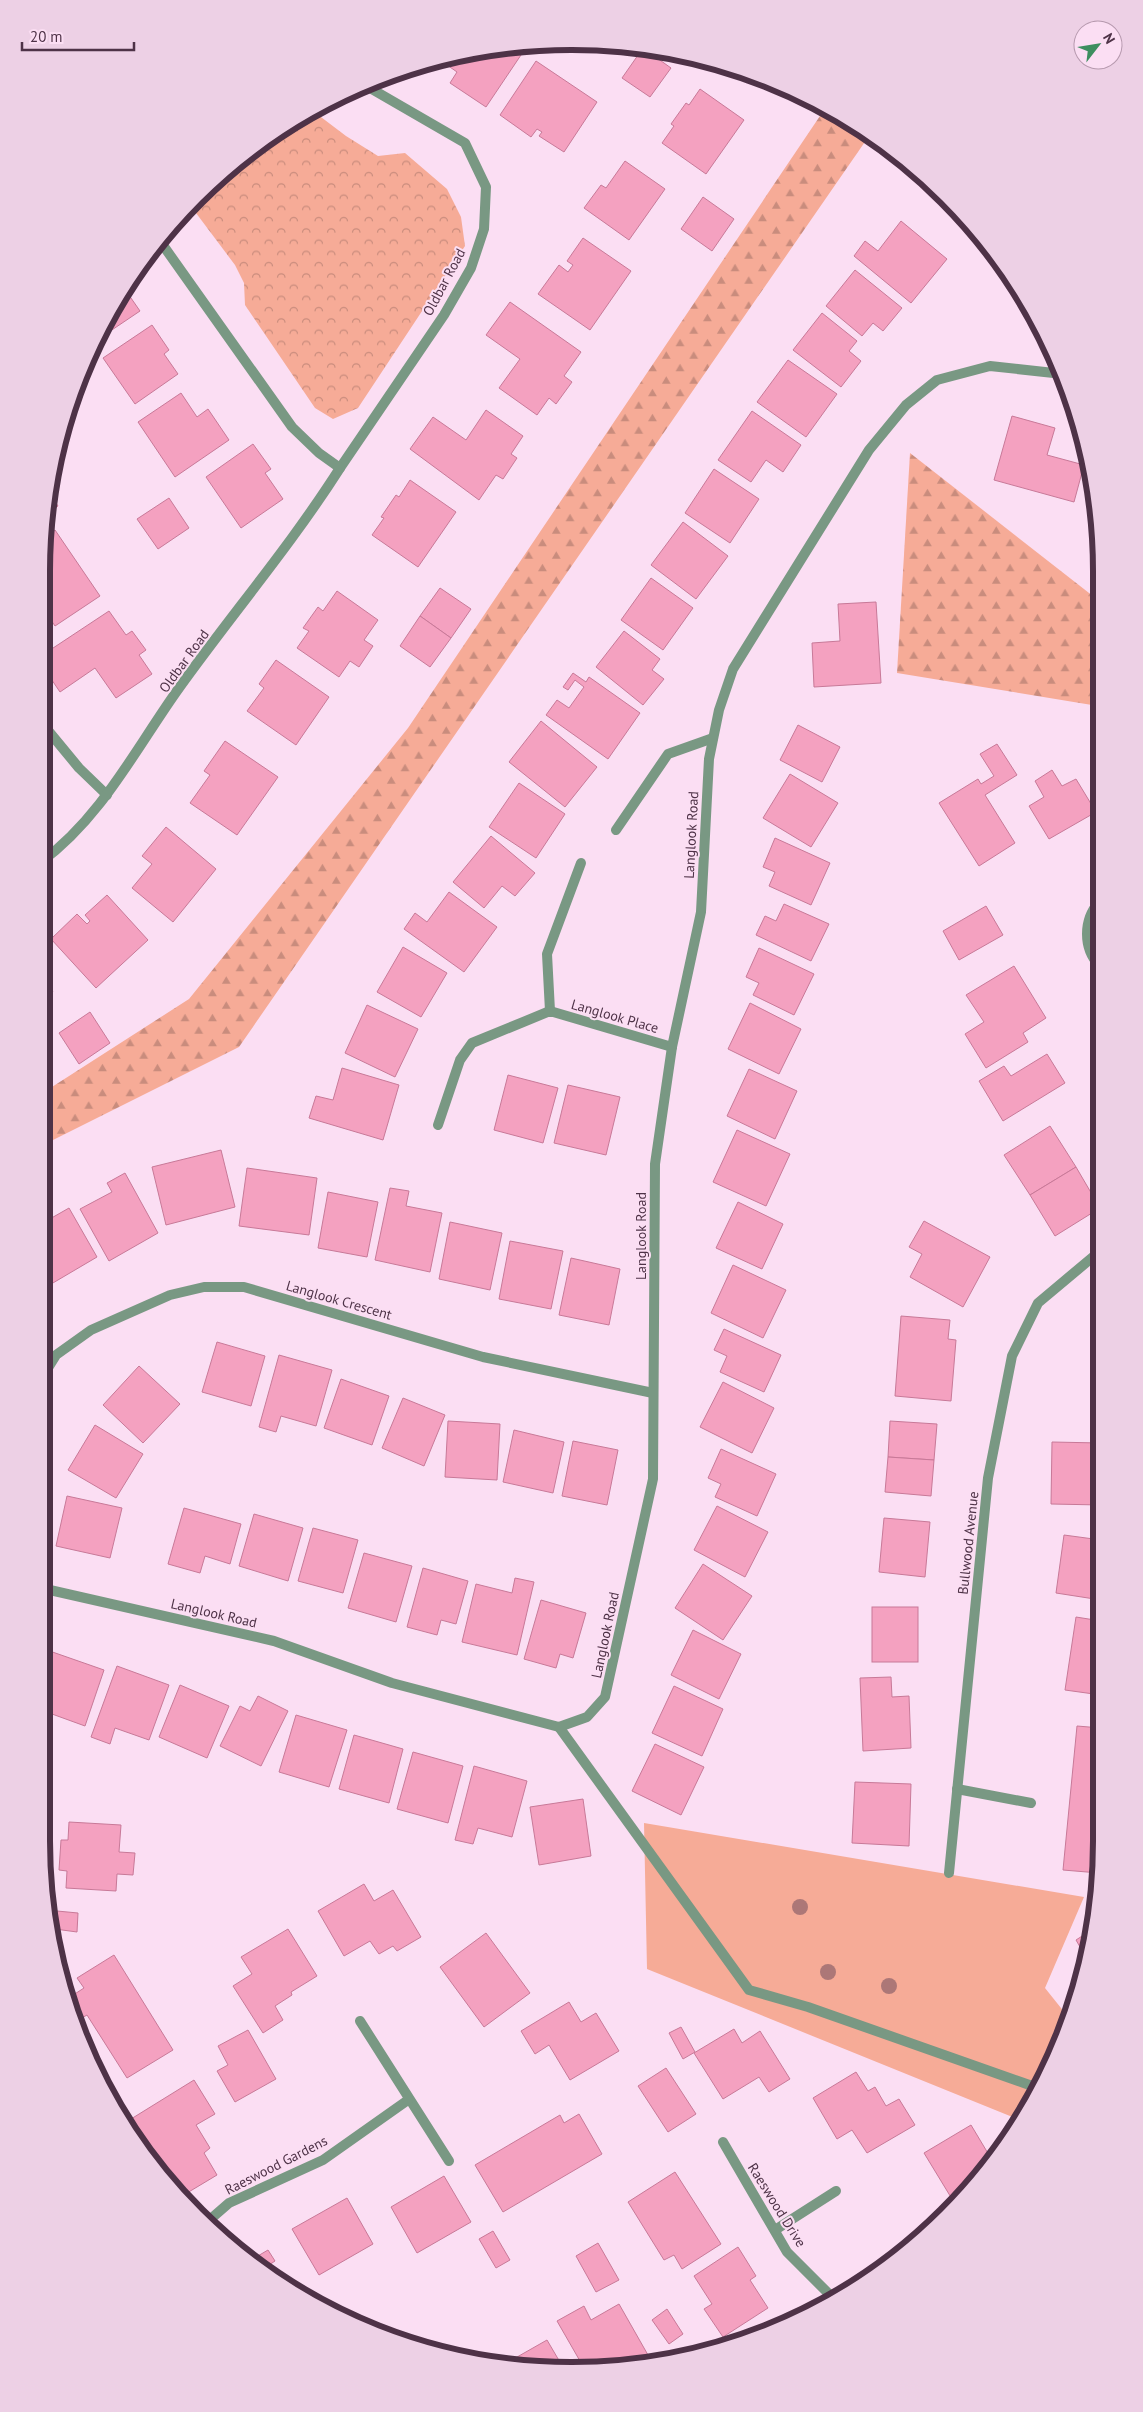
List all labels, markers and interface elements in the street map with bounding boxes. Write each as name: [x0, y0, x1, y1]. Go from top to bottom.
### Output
scale bar: [22, 20, 135, 52]
north arrow: [1073, 20, 1123, 70]
text: 20 m: [30, 27, 63, 46]
text: N: [1099, 30, 1119, 47]
street label: Oldbar Road: [419, 245, 469, 319]
street label: Oldbar Road: [155, 626, 213, 696]
street label: Langlook Road: [680, 791, 702, 879]
street label: Langlook Place: [569, 995, 661, 1037]
street label: Langlook Road: [632, 1192, 650, 1280]
street label: Langlook Crescent: [284, 1276, 394, 1324]
street label: Bullwood Avenue: [954, 1491, 982, 1595]
street label: Langlook Road: [587, 1590, 623, 1680]
street label: Langlook Road: [169, 1594, 259, 1632]
street label: Raeswood Gardens: [222, 2131, 331, 2199]
street label: Raeswood Drive: [744, 2160, 810, 2250]

